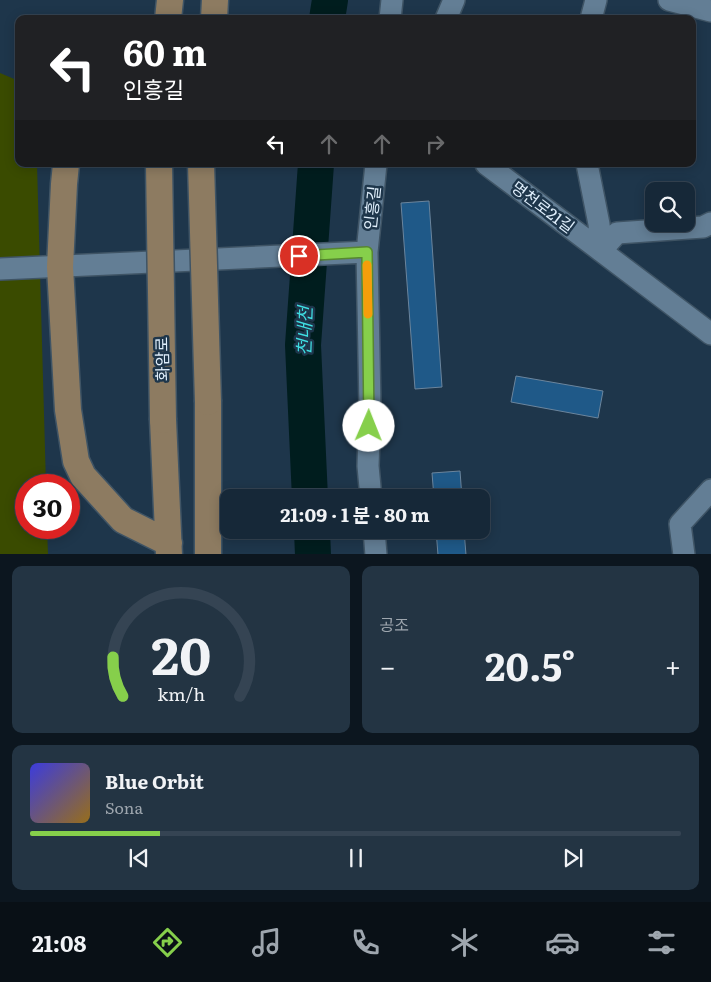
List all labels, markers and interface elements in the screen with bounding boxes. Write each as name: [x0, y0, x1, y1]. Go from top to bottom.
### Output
text: 60 m: [123, 25, 207, 77]
icon: left: [40, 35, 105, 100]
text: 인흥길: [123, 72, 184, 105]
icon: left: [262, 130, 290, 158]
icon: ahead: [315, 130, 343, 158]
icon: ahead: [368, 130, 396, 158]
icon: right: [421, 130, 449, 158]
street label: 명천로21길: [507, 174, 580, 238]
map controls: [645, 182, 695, 232]
button: search: [645, 182, 695, 232]
street label: 인흥길: [357, 185, 385, 231]
pin: [278, 235, 320, 277]
icon: arrive: [285, 242, 313, 270]
water label: 천내천: [289, 303, 318, 356]
street label: 화암로: [149, 336, 173, 381]
position arrow: [342, 399, 394, 451]
speed limit sign: 30: [15, 474, 80, 539]
text: 21:09 · 1 분 · 80 m: [280, 500, 430, 528]
text: 공조: [380, 612, 409, 636]
text: 20: [151, 614, 211, 691]
text: 20.5°: [485, 636, 575, 693]
text: −: [380, 644, 396, 686]
text: +: [665, 644, 681, 686]
text: km/h: [157, 680, 205, 707]
text: Blue Orbit: [105, 767, 204, 795]
text: Sona: [105, 795, 143, 819]
icon: previous: [125, 844, 153, 872]
icon: pause: [342, 844, 370, 872]
icon: next: [559, 844, 587, 872]
icon: directions: [150, 925, 185, 960]
icon: music: [249, 925, 284, 960]
icon: phone: [348, 925, 383, 960]
icon: climate: [447, 925, 482, 960]
icon: car: [545, 925, 580, 960]
icon: filters: [644, 925, 679, 960]
text: 21:08: [32, 926, 87, 959]

